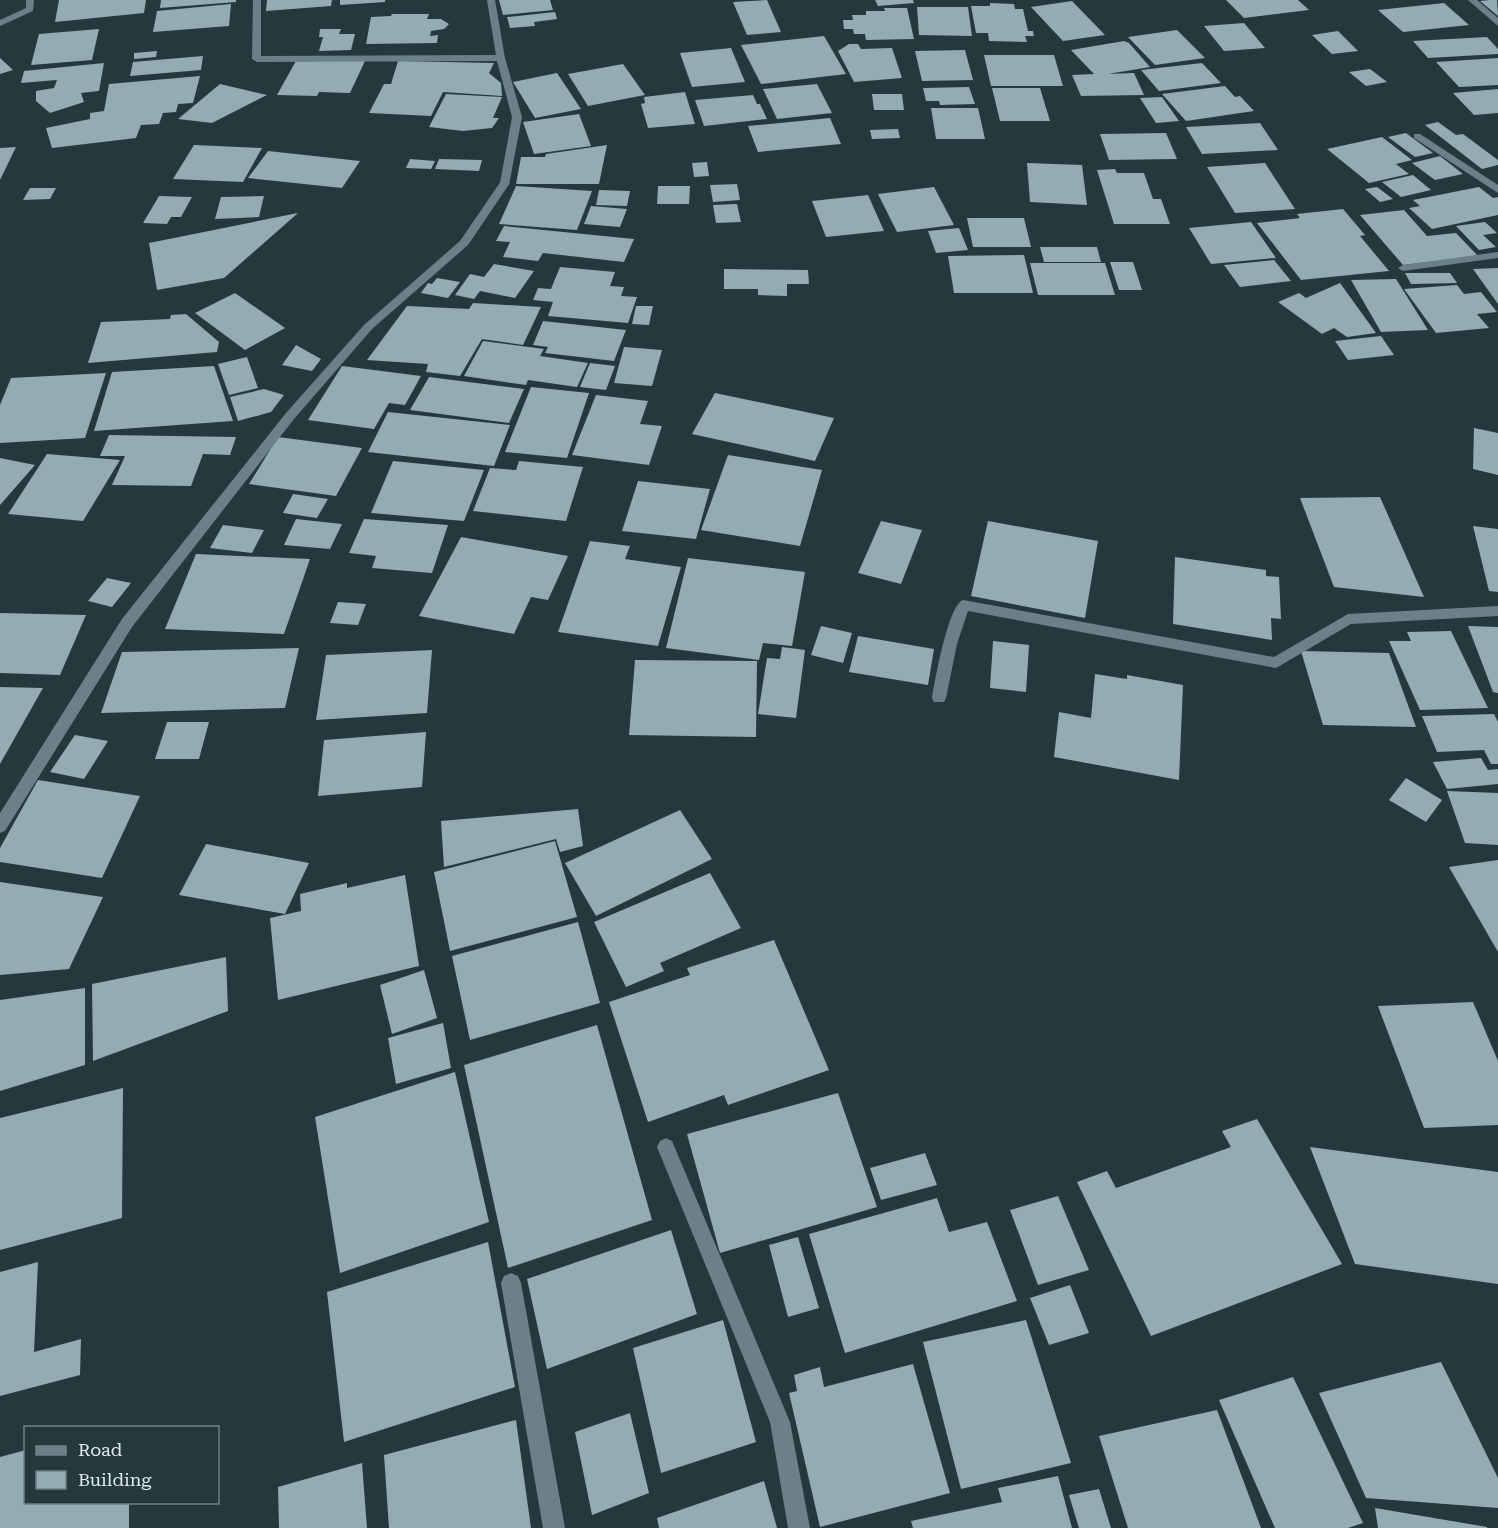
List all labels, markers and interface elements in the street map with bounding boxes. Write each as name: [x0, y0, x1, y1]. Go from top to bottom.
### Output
legend: [24, 1426, 219, 1504]
text: Road: [78, 1439, 123, 1460]
text: Building: [78, 1469, 152, 1490]

